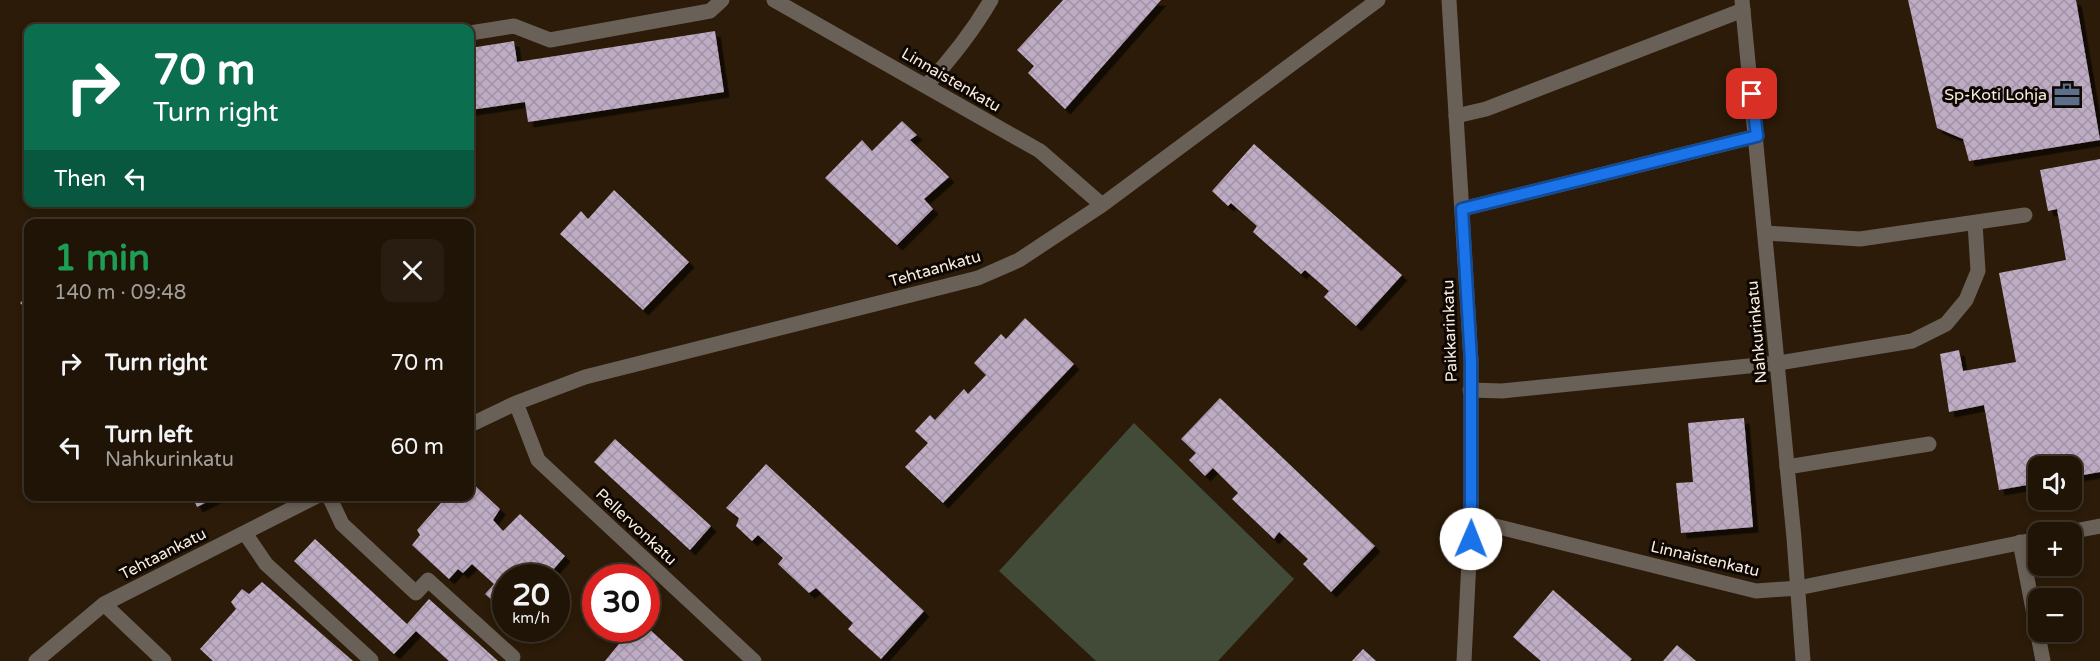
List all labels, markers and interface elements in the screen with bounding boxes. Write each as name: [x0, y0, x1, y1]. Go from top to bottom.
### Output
street label: Linnaistenkatu: [898, 44, 1004, 116]
text: 70 m: [153, 45, 255, 96]
icon: right: [54, 48, 132, 126]
pin: [1726, 68, 1777, 119]
icon: arrive: [1735, 77, 1768, 110]
office icon: Sp-Koti Lohja: [2052, 80, 2082, 110]
place label: Sp-Koti Lohja: [1944, 85, 2047, 105]
text: Turn right: [153, 96, 279, 129]
icon: left: [119, 162, 152, 195]
text: Then: [54, 166, 107, 192]
text: 1 min: [54, 237, 150, 280]
button: close: [381, 239, 444, 302]
street label: Tehtaankatu: [887, 246, 983, 292]
street label: Paikkarinkatu: [1438, 279, 1462, 383]
street label: Nahkurinkatu: [1743, 280, 1771, 384]
text: 140 m · 09:48: [54, 281, 186, 305]
icon: right: [54, 347, 87, 380]
text: Turn right: [105, 350, 207, 376]
text: 70 m: [390, 350, 444, 376]
text: Turn left: [105, 422, 193, 448]
icon: left: [54, 431, 87, 464]
text: 60 m: [390, 434, 444, 460]
text: Nahkurinkatu: [105, 448, 234, 472]
map controls: [2028, 456, 2082, 642]
button: sound: [2028, 456, 2082, 510]
street label: Pellervonkatu: [591, 484, 681, 570]
position arrow: [1439, 507, 1503, 571]
button: +: [2028, 522, 2082, 576]
street label: Tehtaankatu: [116, 524, 210, 584]
street label: Linnaistenkatu: [1649, 537, 1761, 581]
speed limit sign: 30: [582, 564, 660, 642]
text: 20: [512, 577, 550, 614]
button: −: [2028, 588, 2082, 642]
text: km/h: [512, 609, 550, 627]

